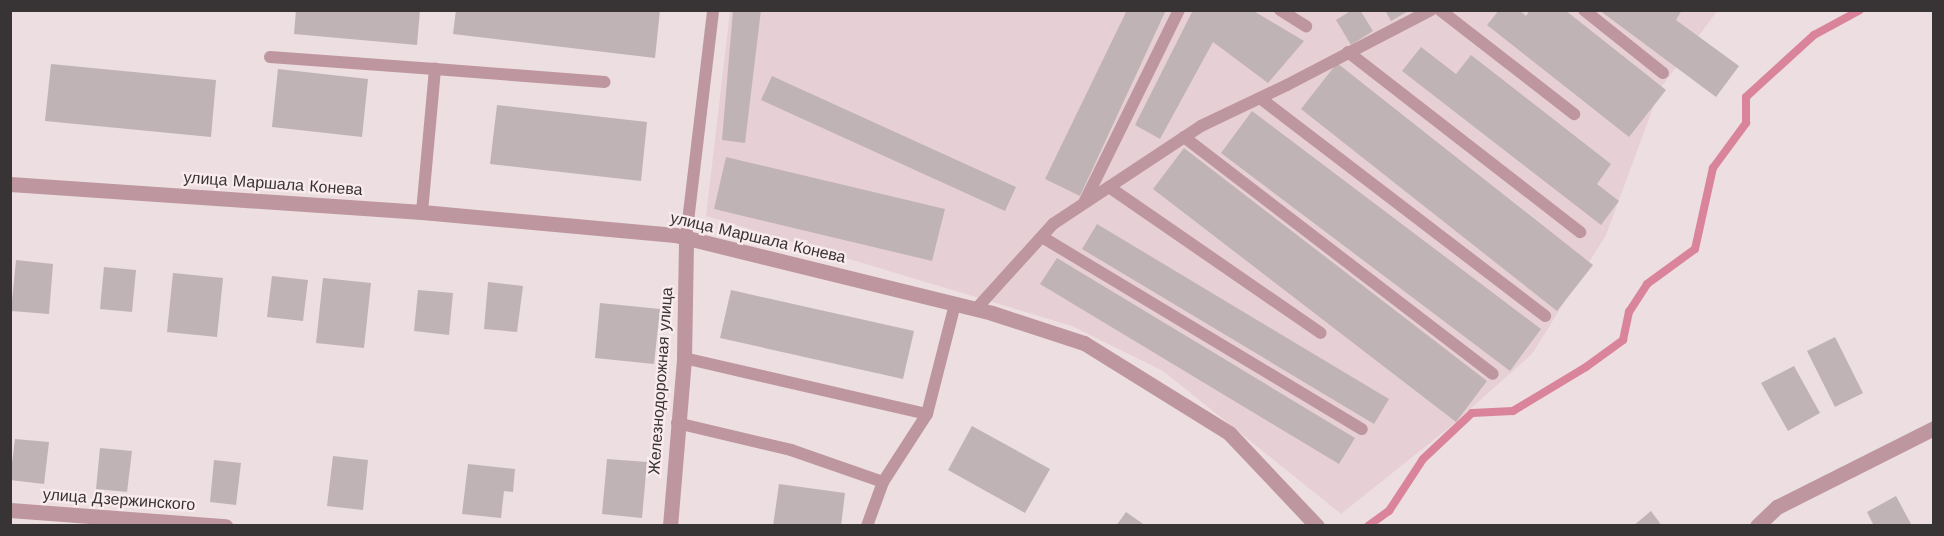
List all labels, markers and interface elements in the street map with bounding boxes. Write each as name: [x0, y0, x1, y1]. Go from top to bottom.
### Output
street label: улица Маршала Конева: [183, 168, 363, 200]
street label: улица Маршала Конева: [668, 208, 848, 268]
street label: Железнодорожная улица: [645, 287, 677, 475]
street label: улица Дзержинского: [42, 485, 196, 515]

